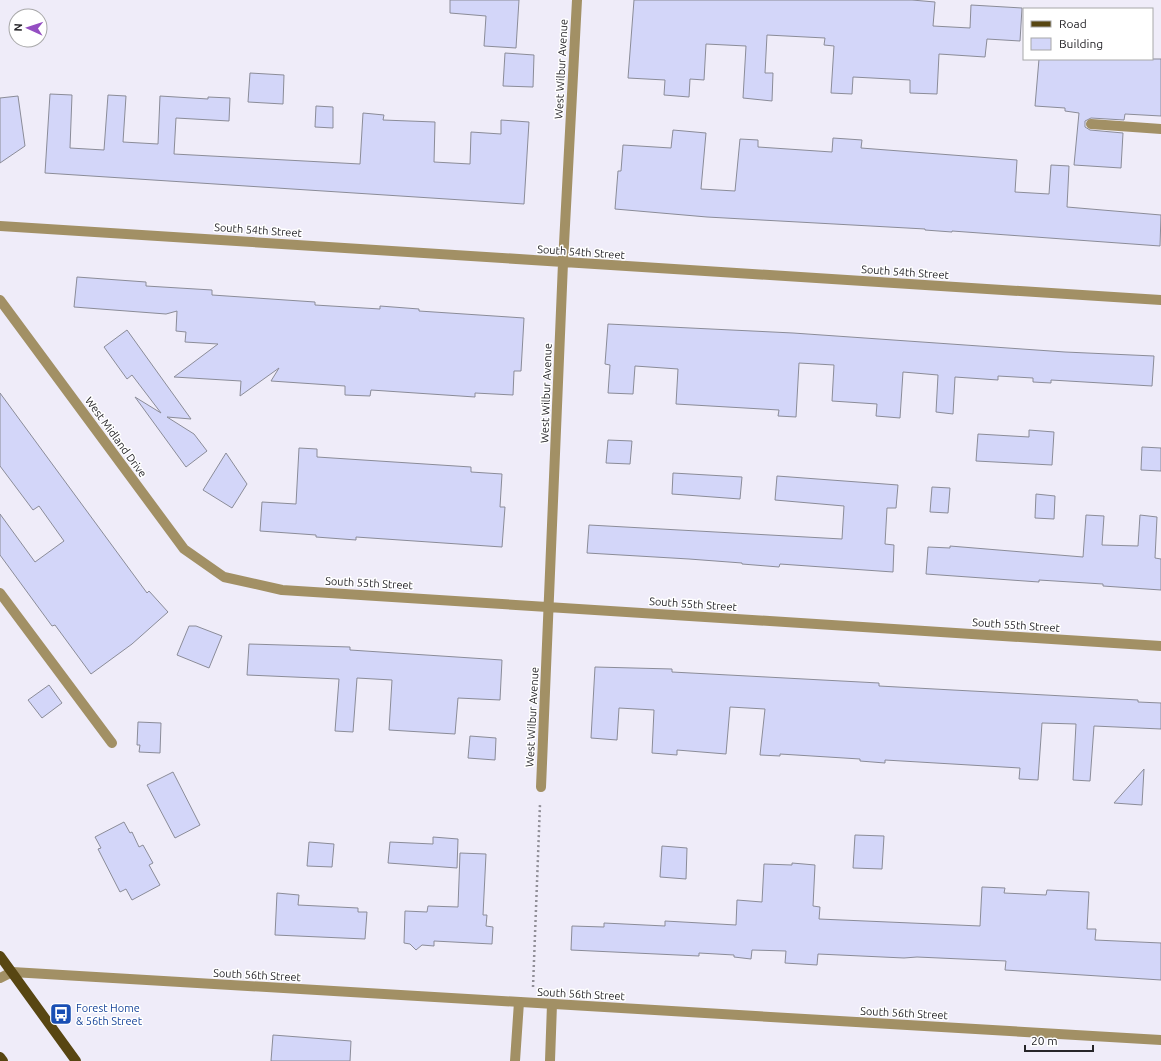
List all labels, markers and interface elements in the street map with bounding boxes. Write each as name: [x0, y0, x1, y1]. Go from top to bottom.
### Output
north arrow: [8, 8, 48, 48]
legend: [1023, 8, 1153, 60]
text: Road: [1059, 17, 1087, 30]
street label: West Wilbur Avenue: [552, 19, 570, 119]
text: N: [12, 23, 24, 32]
text: Building: [1059, 37, 1103, 50]
street label: South 54th Street: [214, 221, 303, 239]
street label: South 54th Street: [537, 243, 626, 261]
street label: South 54th Street: [861, 263, 950, 281]
street label: West Wilbur Avenue: [538, 343, 554, 443]
street label: West Midland Drive: [83, 395, 149, 479]
street label: South 55th Street: [325, 575, 414, 591]
street label: South 55th Street: [649, 595, 738, 613]
street label: South 55th Street: [972, 616, 1061, 634]
street label: West Wilbur Avenue: [523, 667, 541, 767]
street label: South 56th Street: [213, 967, 302, 983]
street label: South 56th Street: [537, 986, 626, 1002]
bus stop icon: Forest Home & 56th Street: [48, 1001, 74, 1027]
place label: Forest Home & 56th Street: [76, 1002, 143, 1027]
street label: South 56th Street: [860, 1005, 949, 1021]
scale bar: [1025, 1027, 1093, 1053]
text: 20 m: [1031, 1034, 1058, 1047]

